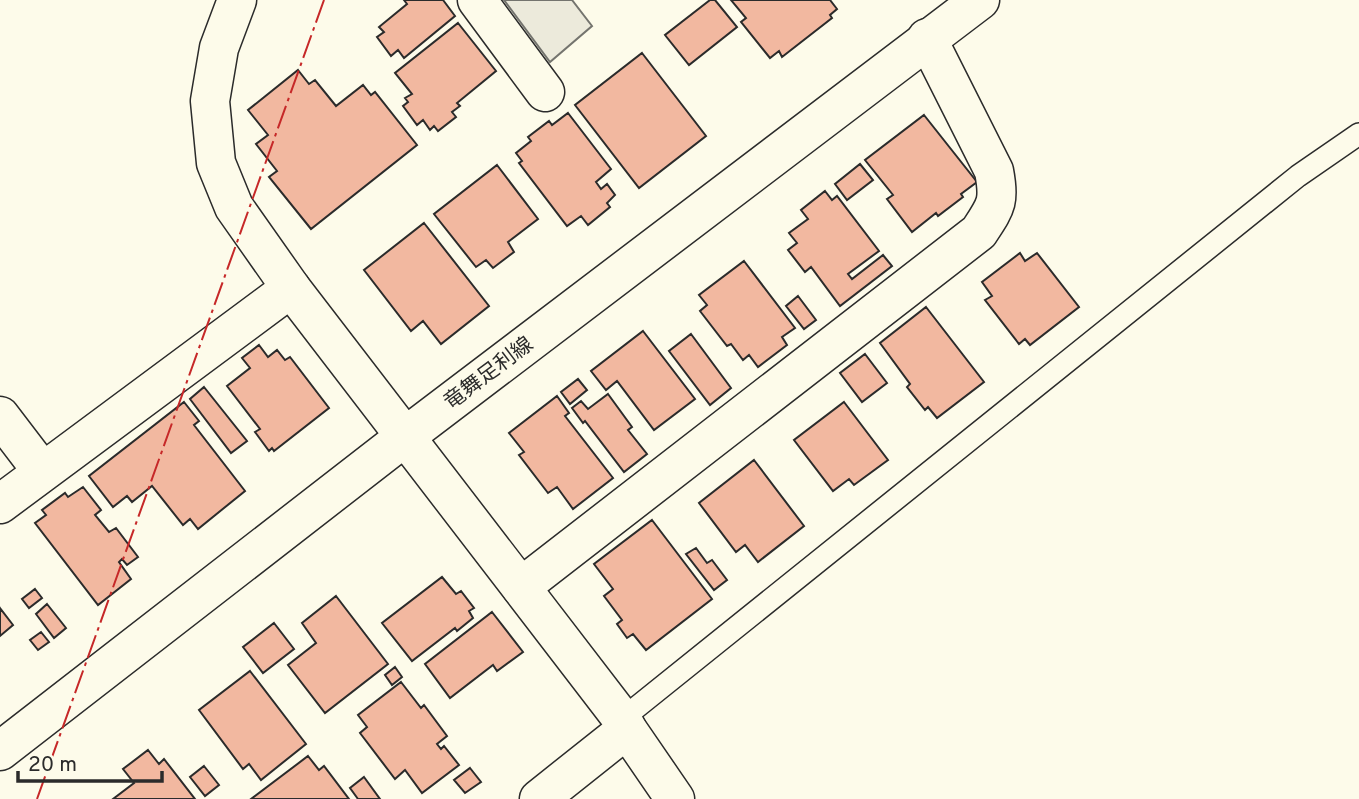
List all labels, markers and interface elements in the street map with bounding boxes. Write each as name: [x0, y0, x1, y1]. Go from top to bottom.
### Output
street label: 竜舞足利線: [439, 332, 539, 416]
scale bar: [18, 740, 161, 784]
text: 20 m: [28, 752, 77, 779]

